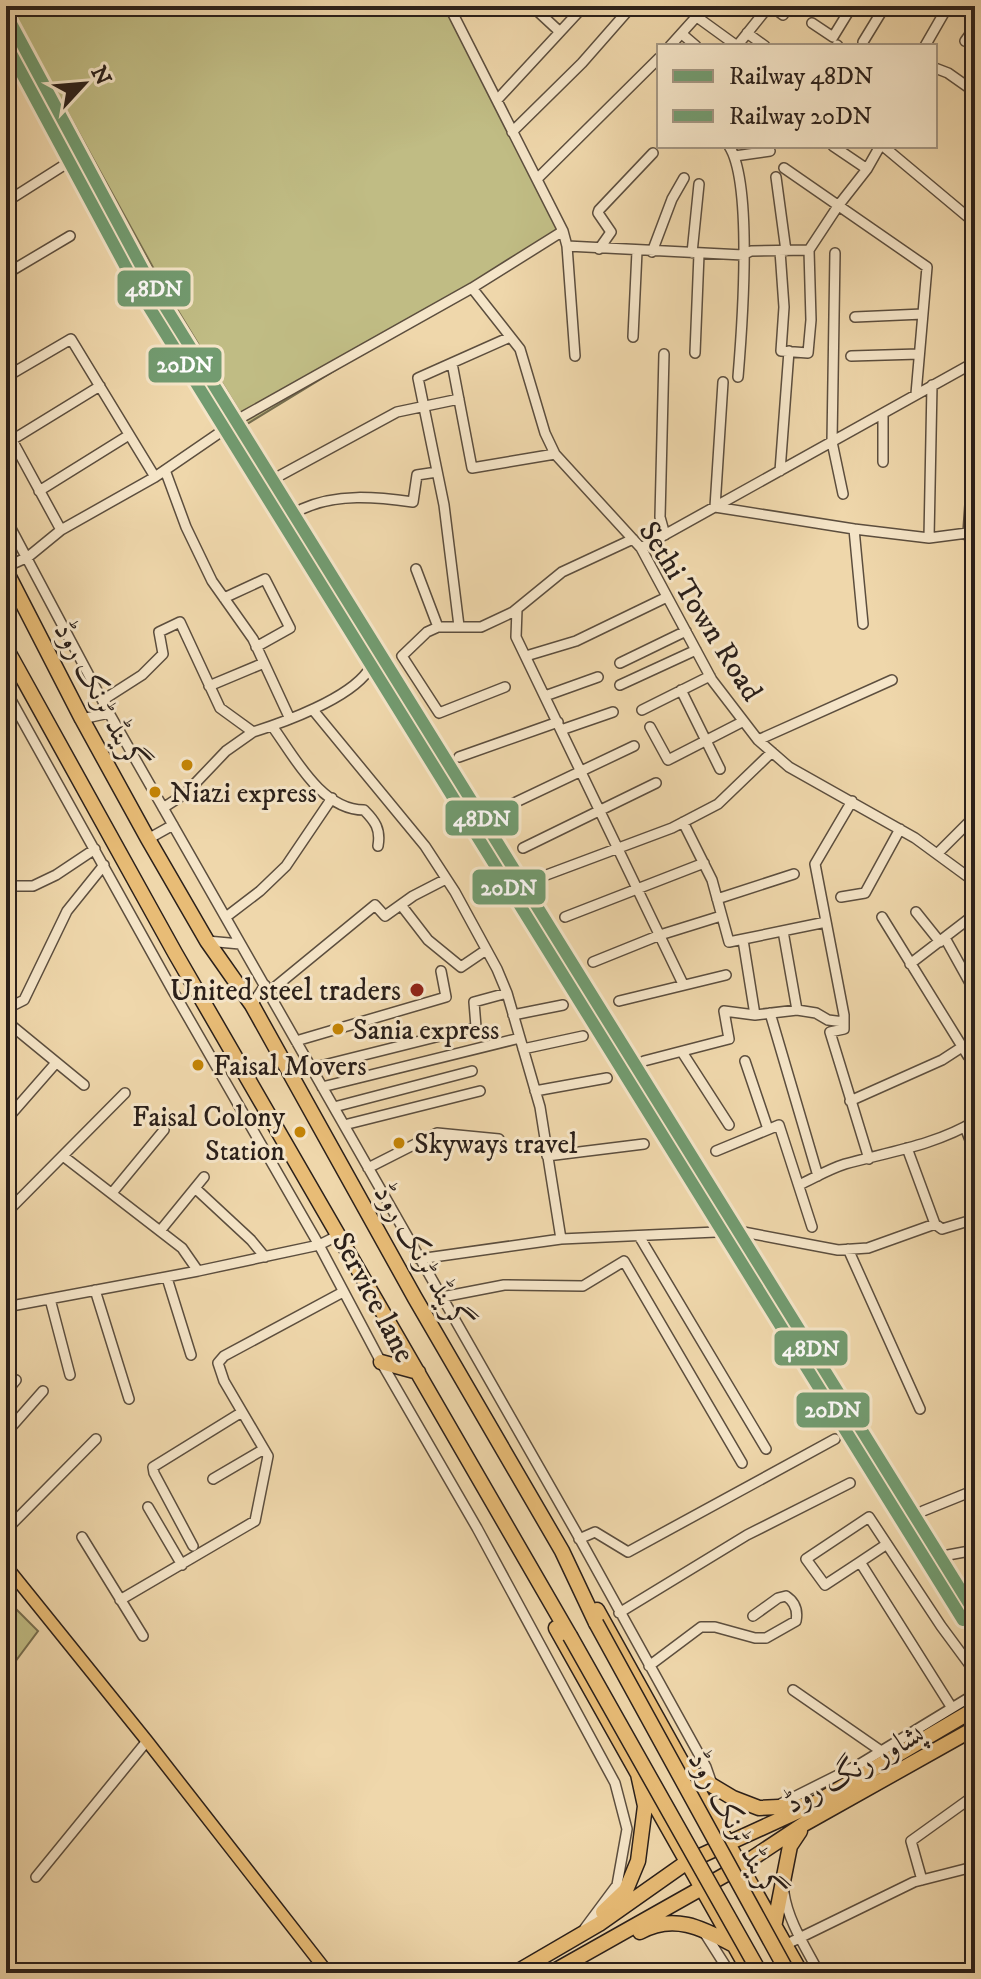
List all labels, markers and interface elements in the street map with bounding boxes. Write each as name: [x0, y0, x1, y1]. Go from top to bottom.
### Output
north arrow: [44, 44, 124, 124]
legend: [657, 44, 937, 148]
text: N: [85, 62, 117, 90]
text: Railway 48DN: [729, 62, 873, 92]
text: Railway 20DN: [729, 102, 872, 132]
line badge: 48DN: [116, 269, 192, 308]
text: 48DN: [125, 276, 183, 303]
line badge: 20DN: [147, 346, 223, 384]
text: 20DN: [157, 352, 213, 379]
street label: Sethi Town Road: [630, 515, 770, 709]
street label: گرینڈ ٹرنک روڈ: [45, 614, 157, 778]
unlabelled marker: [179, 757, 195, 773]
place label: Niazi express: [170, 776, 317, 811]
marker: Niazi express: [147, 784, 163, 800]
line badge: 48DN: [444, 799, 520, 837]
text: 48DN: [453, 806, 511, 833]
line badge: 20DN: [471, 868, 547, 906]
text: 20DN: [481, 875, 537, 902]
place label: United steel traders: [170, 973, 401, 1010]
marker: United steel traders: [408, 981, 426, 999]
place label: Sania express: [353, 1013, 499, 1048]
marker: Sania express: [330, 1021, 346, 1037]
place label: Faisal Movers: [213, 1049, 367, 1084]
marker: Faisal Movers: [190, 1057, 206, 1073]
place label: Faisal Colony Station: [132, 1100, 286, 1169]
marker: Faisal Colony Station: [292, 1124, 308, 1140]
place label: Skyways travel: [414, 1127, 578, 1162]
marker: Skyways travel: [391, 1135, 407, 1151]
street label: گرینڈ ٹرنک روڈ: [365, 1176, 481, 1338]
street label: Service lane: [323, 1226, 422, 1369]
line badge: 48DN: [773, 1329, 849, 1367]
text: 48DN: [782, 1336, 840, 1363]
line badge: 20DN: [795, 1391, 871, 1429]
text: 20DN: [805, 1397, 861, 1424]
street label: پشاور رنگ روڈ: [777, 1713, 933, 1823]
street label: گرینڈ ٹرنک روڈ: [679, 1743, 793, 1907]

